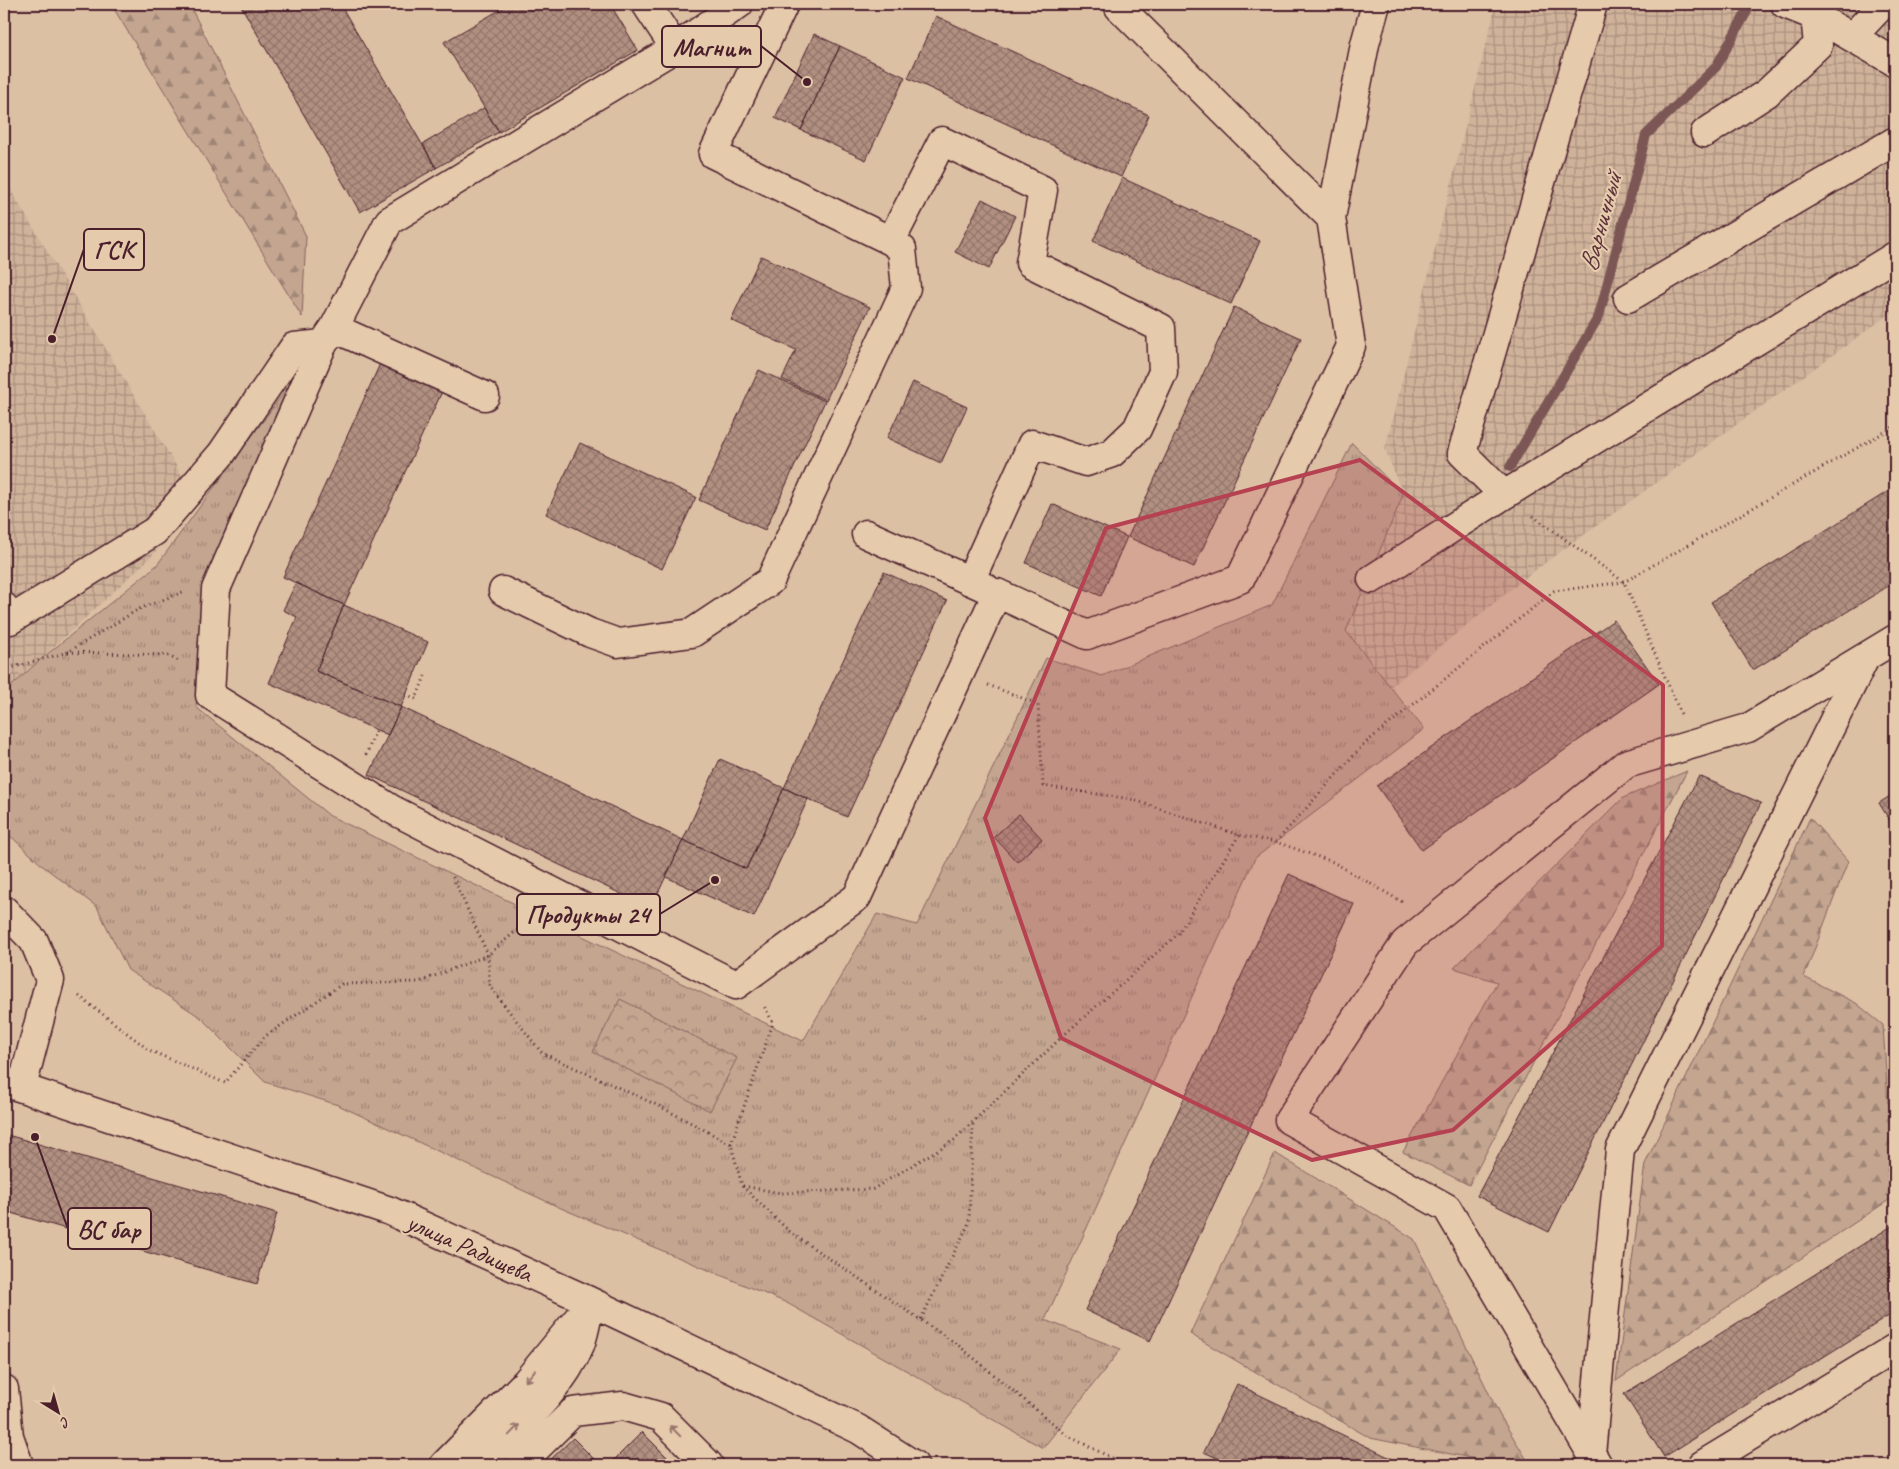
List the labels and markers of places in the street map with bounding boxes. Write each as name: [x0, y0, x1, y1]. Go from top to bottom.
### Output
callout: Магнит: [662, 26, 761, 67]
callout: ГСК: [84, 229, 144, 270]
callout: Продукты 24: [517, 894, 660, 935]
callout: BC бар: [68, 1208, 151, 1249]

